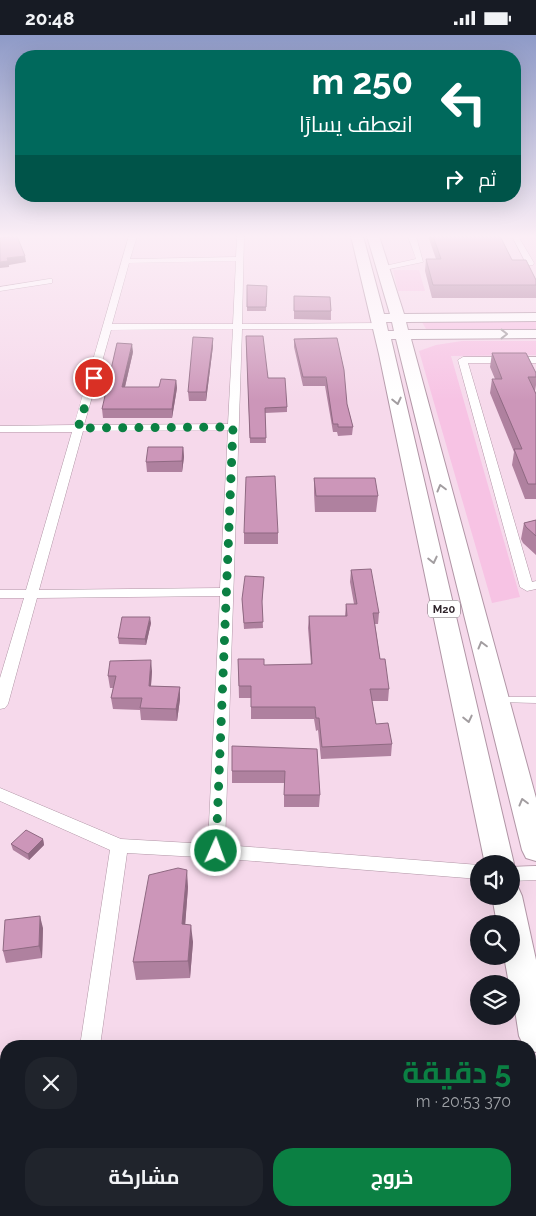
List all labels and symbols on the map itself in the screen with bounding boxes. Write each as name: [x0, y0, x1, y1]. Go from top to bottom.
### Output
one-way arrow: [500, 329, 508, 339]
pin: [73, 357, 115, 399]
one-way arrow: [392, 397, 402, 406]
one-way arrow: [436, 485, 446, 493]
one-way arrow: [427, 556, 438, 565]
road number: M20: [428, 601, 460, 617]
one-way arrow: [477, 641, 488, 650]
one-way arrow: [462, 714, 473, 723]
one-way arrow: [519, 799, 529, 807]
position arrow: [189, 824, 241, 876]

